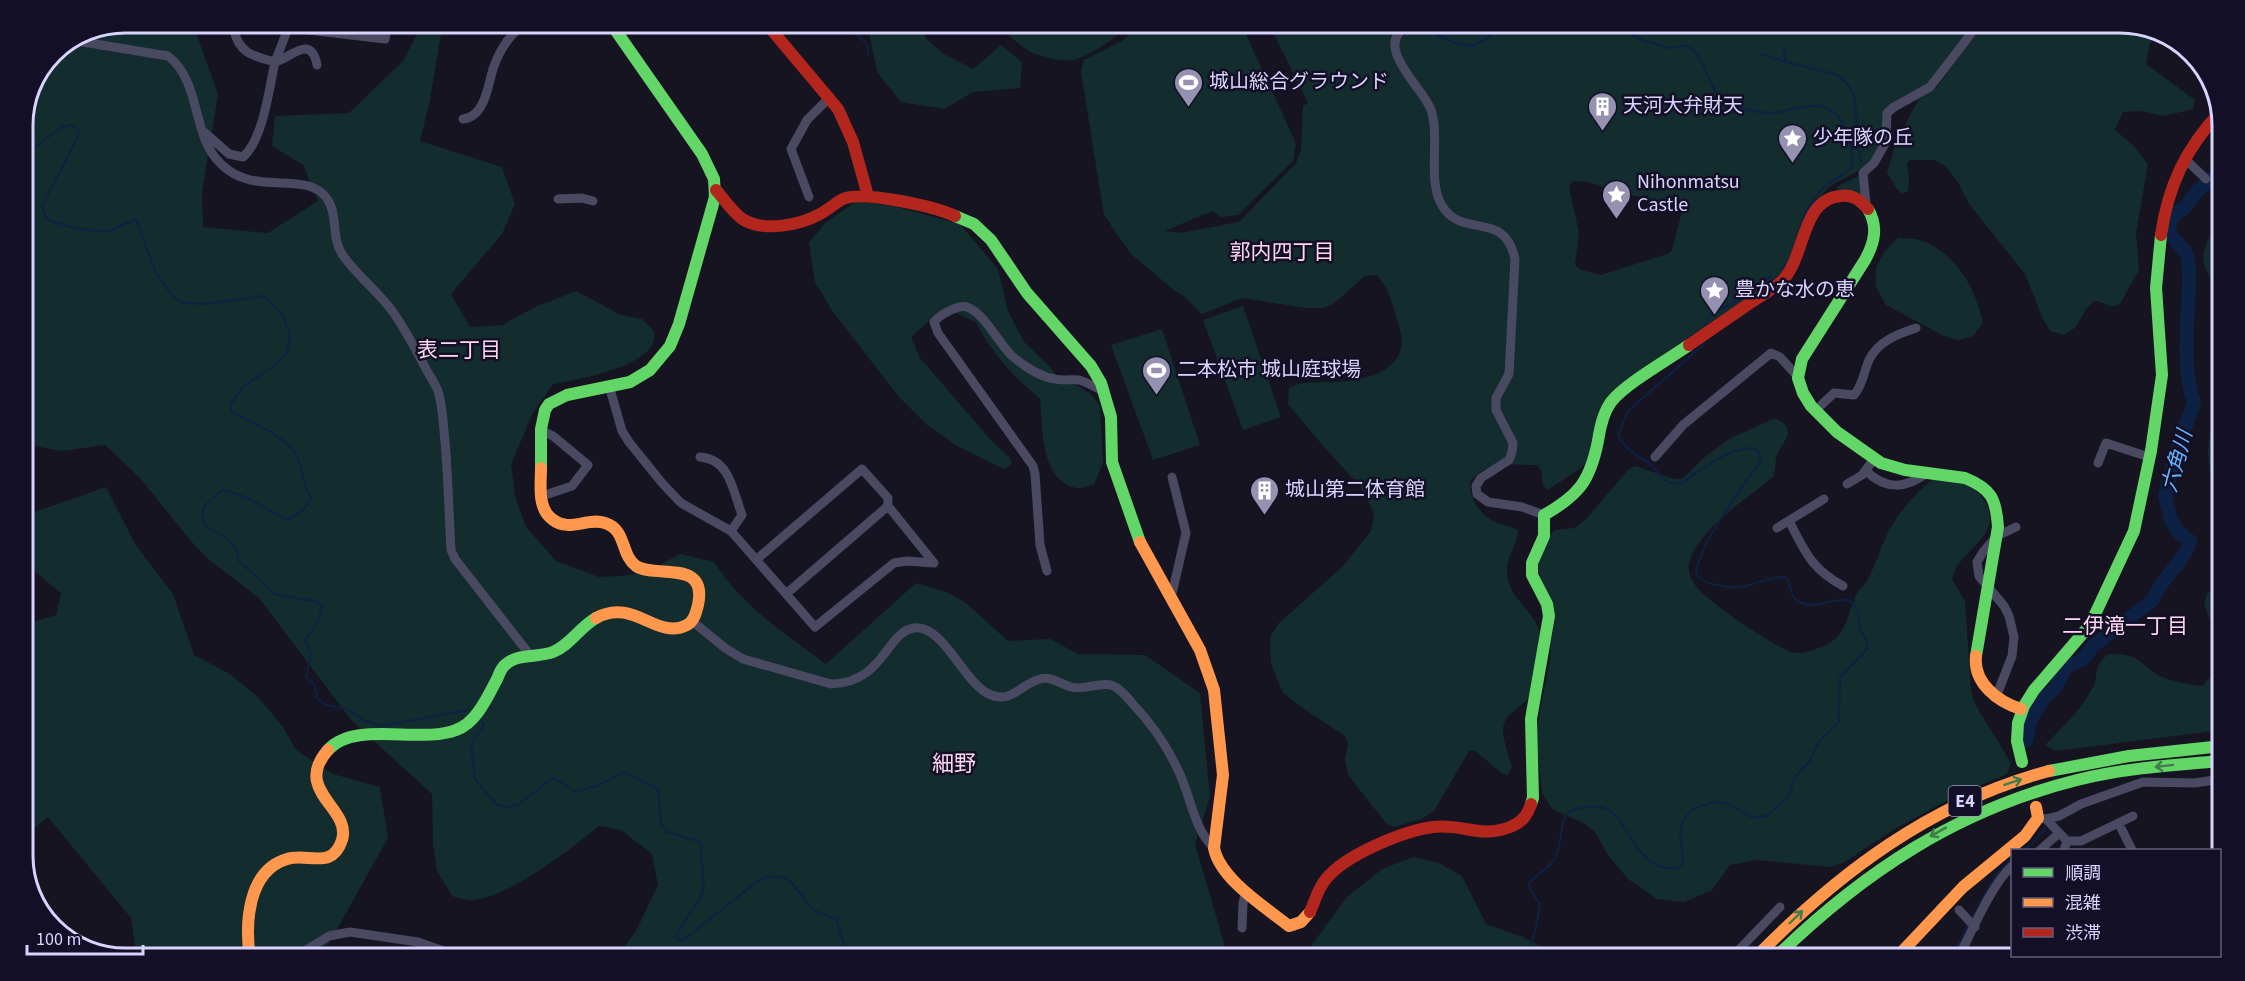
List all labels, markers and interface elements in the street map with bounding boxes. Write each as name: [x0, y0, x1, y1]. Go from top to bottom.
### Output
sports icon: 城山総合グラウンド: [1172, 66, 1204, 108]
place label: 城山総合グラウンド: [1209, 68, 1389, 96]
building icon: 天河大弁財天: [1586, 90, 1618, 132]
place label: 天河大弁財天: [1623, 92, 1743, 120]
place icon: 少年隊の丘: [1776, 122, 1808, 164]
place label: 少年隊の丘: [1813, 124, 1913, 152]
place label: Nihonmatsu Castle: [1637, 168, 1740, 219]
place icon: Nihonmatsu Castle: [1600, 178, 1632, 220]
district label: 郭内四丁目: [1230, 237, 1335, 267]
place icon: 豊かな水の恵: [1698, 274, 1730, 316]
place label: 豊かな水の恵: [1735, 276, 1855, 304]
district label: 表二丁目: [417, 335, 501, 365]
sports icon: 二本松市 城山庭球場: [1140, 354, 1172, 396]
place label: 二本松市 城山庭球場: [1177, 356, 1361, 384]
water label: 六角川: [2154, 425, 2200, 495]
building icon: 城山第二体育館: [1248, 474, 1280, 516]
place label: 城山第二体育館: [1285, 476, 1425, 504]
district label: 二伊滝一丁目: [2062, 611, 2188, 641]
district label: 細野: [932, 748, 976, 780]
one-way arrow: [2155, 761, 2175, 772]
one-way arrow: [2003, 776, 2022, 787]
road number: E4: [1948, 786, 1982, 816]
one-way arrow: [1930, 826, 1947, 838]
legend: [2011, 849, 2221, 957]
text: 順調: [2065, 861, 2101, 886]
text: 混雑: [2065, 891, 2101, 916]
one-way arrow: [1788, 909, 1803, 924]
scale bar: [27, 918, 142, 956]
text: 渋滞: [2065, 921, 2101, 946]
text: 100 m: [36, 927, 81, 952]

